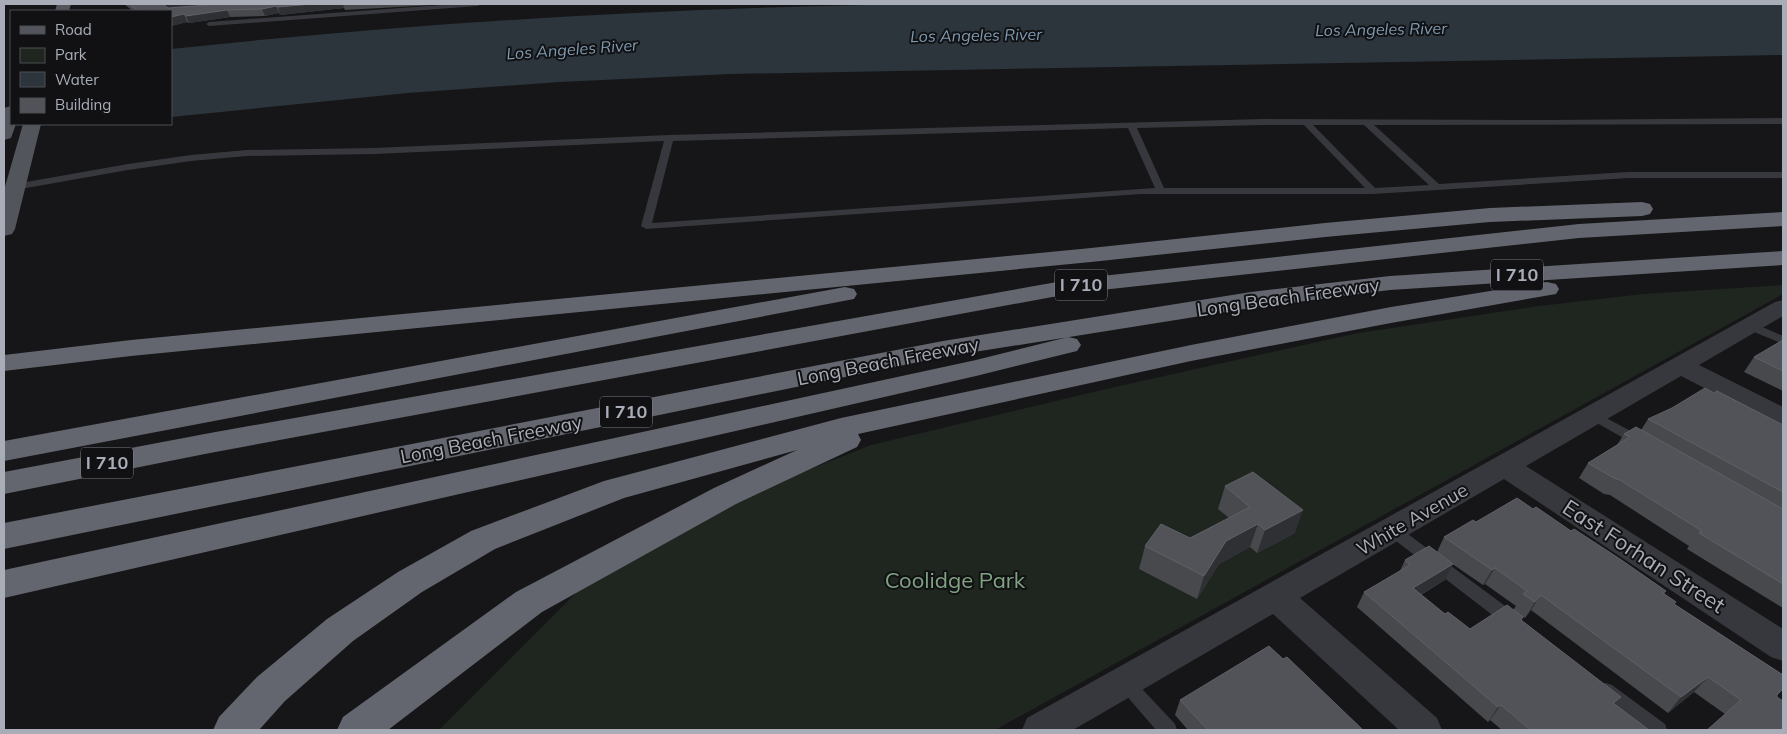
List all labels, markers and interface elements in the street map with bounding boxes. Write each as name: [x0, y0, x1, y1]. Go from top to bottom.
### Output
legend: [10, 10, 172, 125]
water label: Los Angeles River: [1315, 18, 1448, 40]
text: Road: [55, 20, 92, 39]
water label: Los Angeles River: [910, 24, 1043, 46]
water label: Los Angeles River: [506, 34, 640, 64]
text: Park: [55, 45, 87, 64]
text: Water: [55, 70, 99, 89]
text: Building: [55, 95, 111, 114]
road number: I 710: [1491, 260, 1543, 290]
road number: I 710: [1055, 270, 1107, 300]
street label: Long Beach Freeway: [1195, 272, 1381, 322]
street label: Long Beach Freeway: [795, 332, 981, 390]
road number: I 710: [600, 397, 652, 428]
street label: Long Beach Freeway: [398, 410, 584, 468]
road number: I 710: [81, 448, 133, 478]
street label: White Avenue: [1352, 477, 1472, 561]
street label: East Forhan Street: [1557, 493, 1731, 619]
park label: Coolidge Park: [885, 566, 1026, 594]

